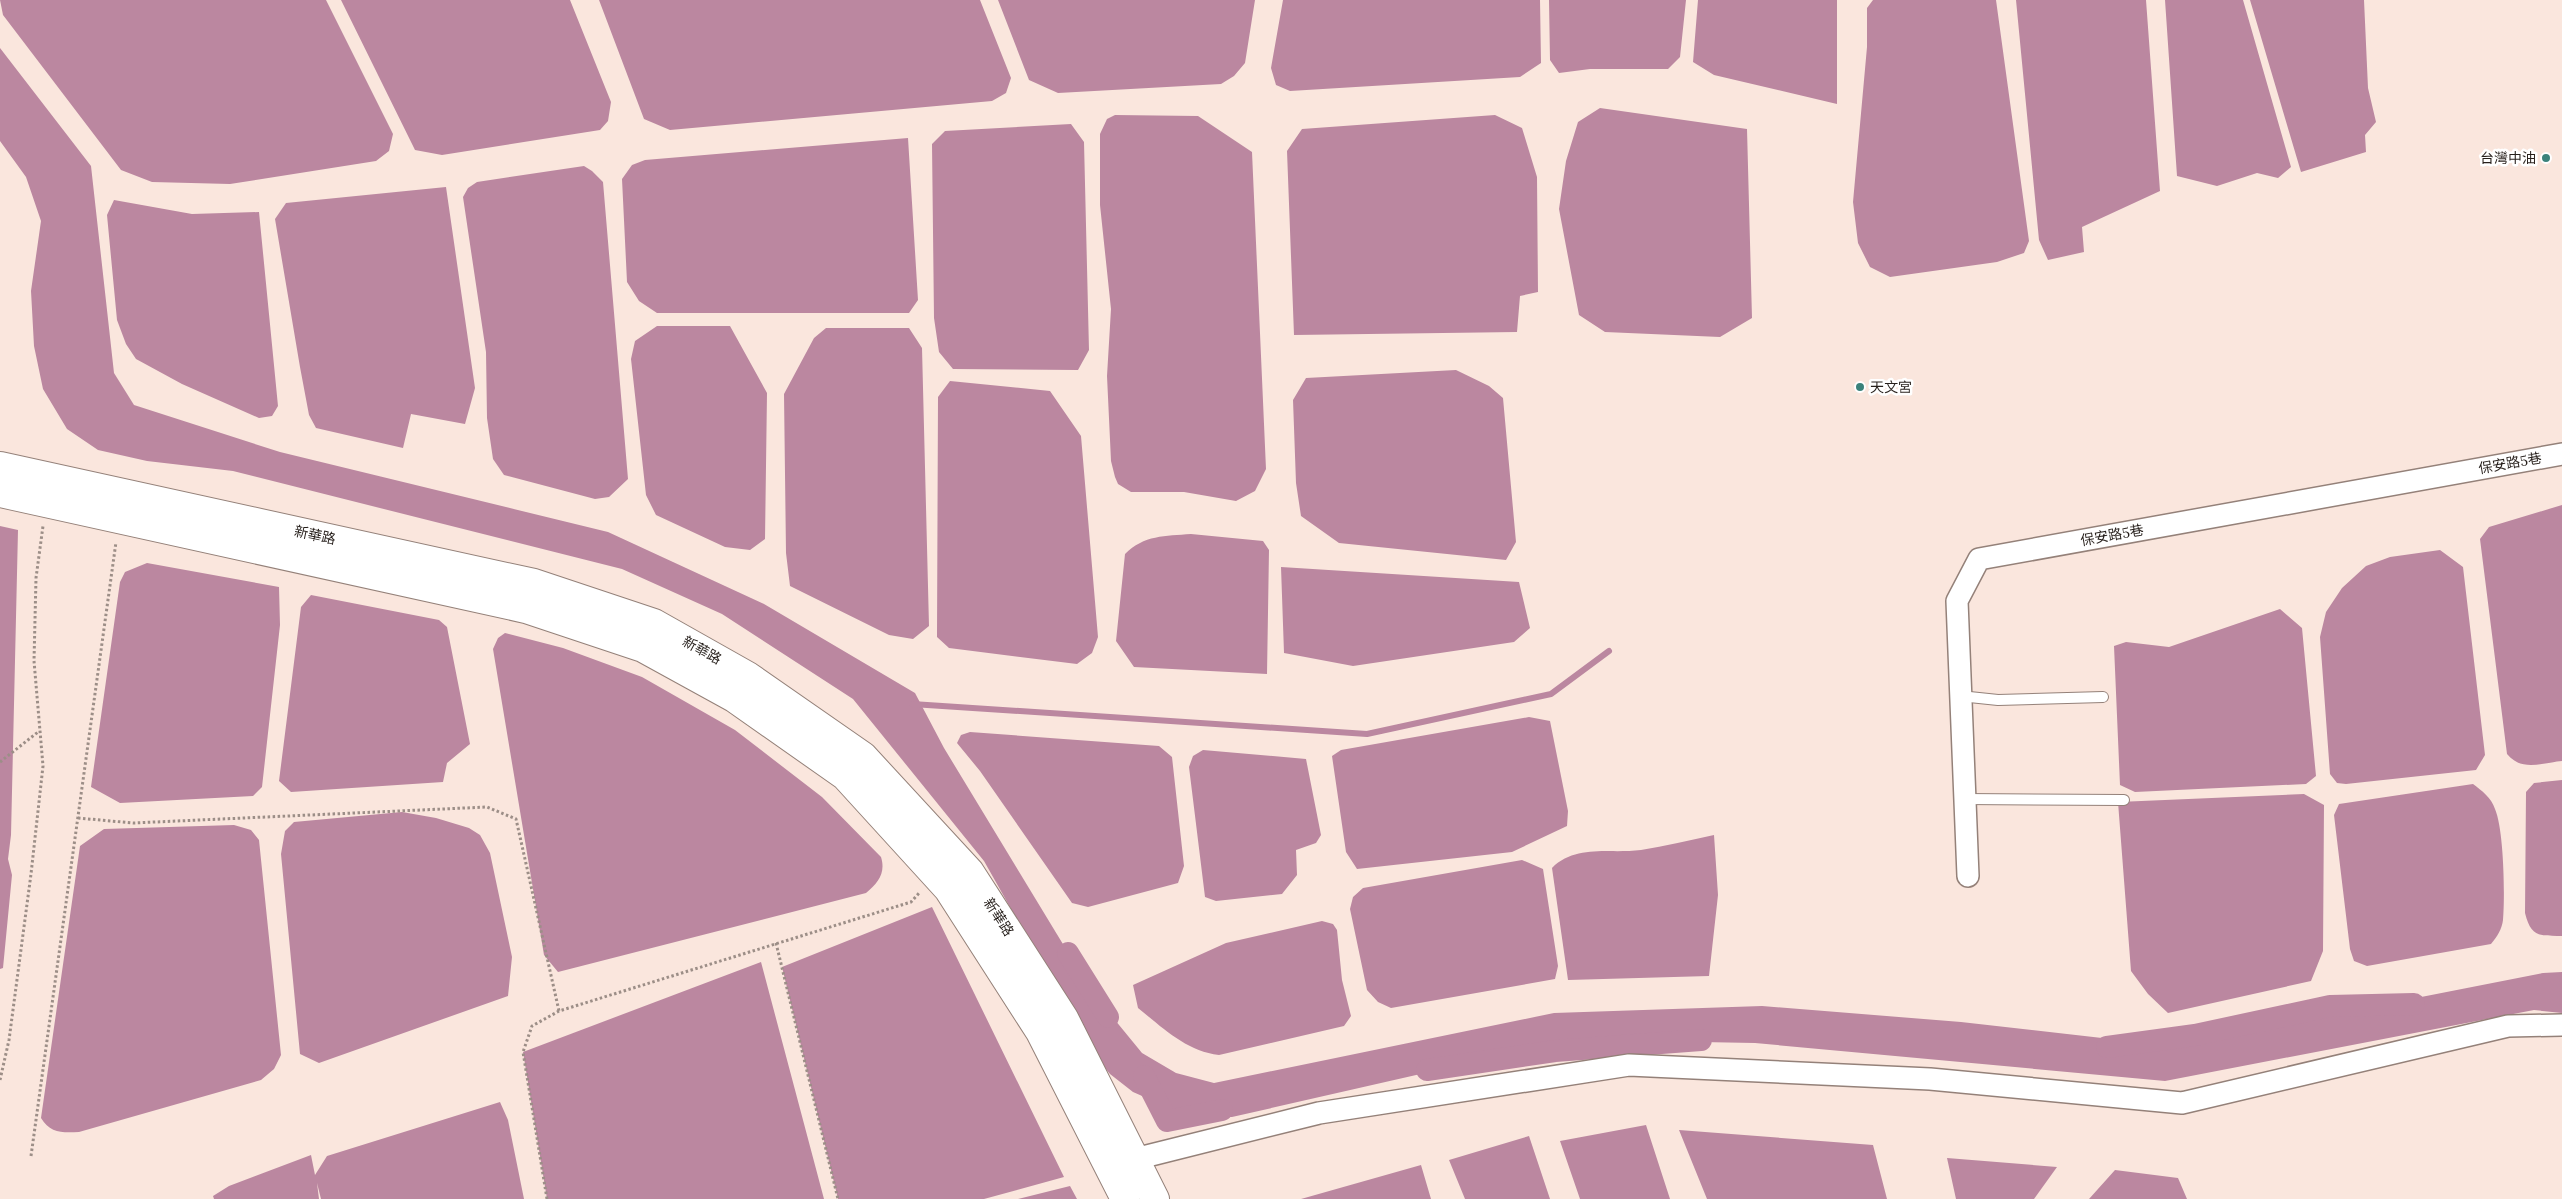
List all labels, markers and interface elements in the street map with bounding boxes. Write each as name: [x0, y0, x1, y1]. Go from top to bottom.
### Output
place label: 台灣中油: [2480, 149, 2536, 167]
marker: 台灣中油: [2540, 152, 2552, 164]
place label: 天文宮: [1870, 378, 1912, 396]
marker: 天文宮: [1854, 381, 1866, 393]
street label: 保安路5巷: [2477, 449, 2543, 477]
street label: 保安路5巷: [2079, 521, 2145, 549]
street label: 新華路: [293, 522, 337, 548]
street label: 新華路: [679, 632, 725, 668]
street label: 新華路: [980, 894, 1018, 940]

